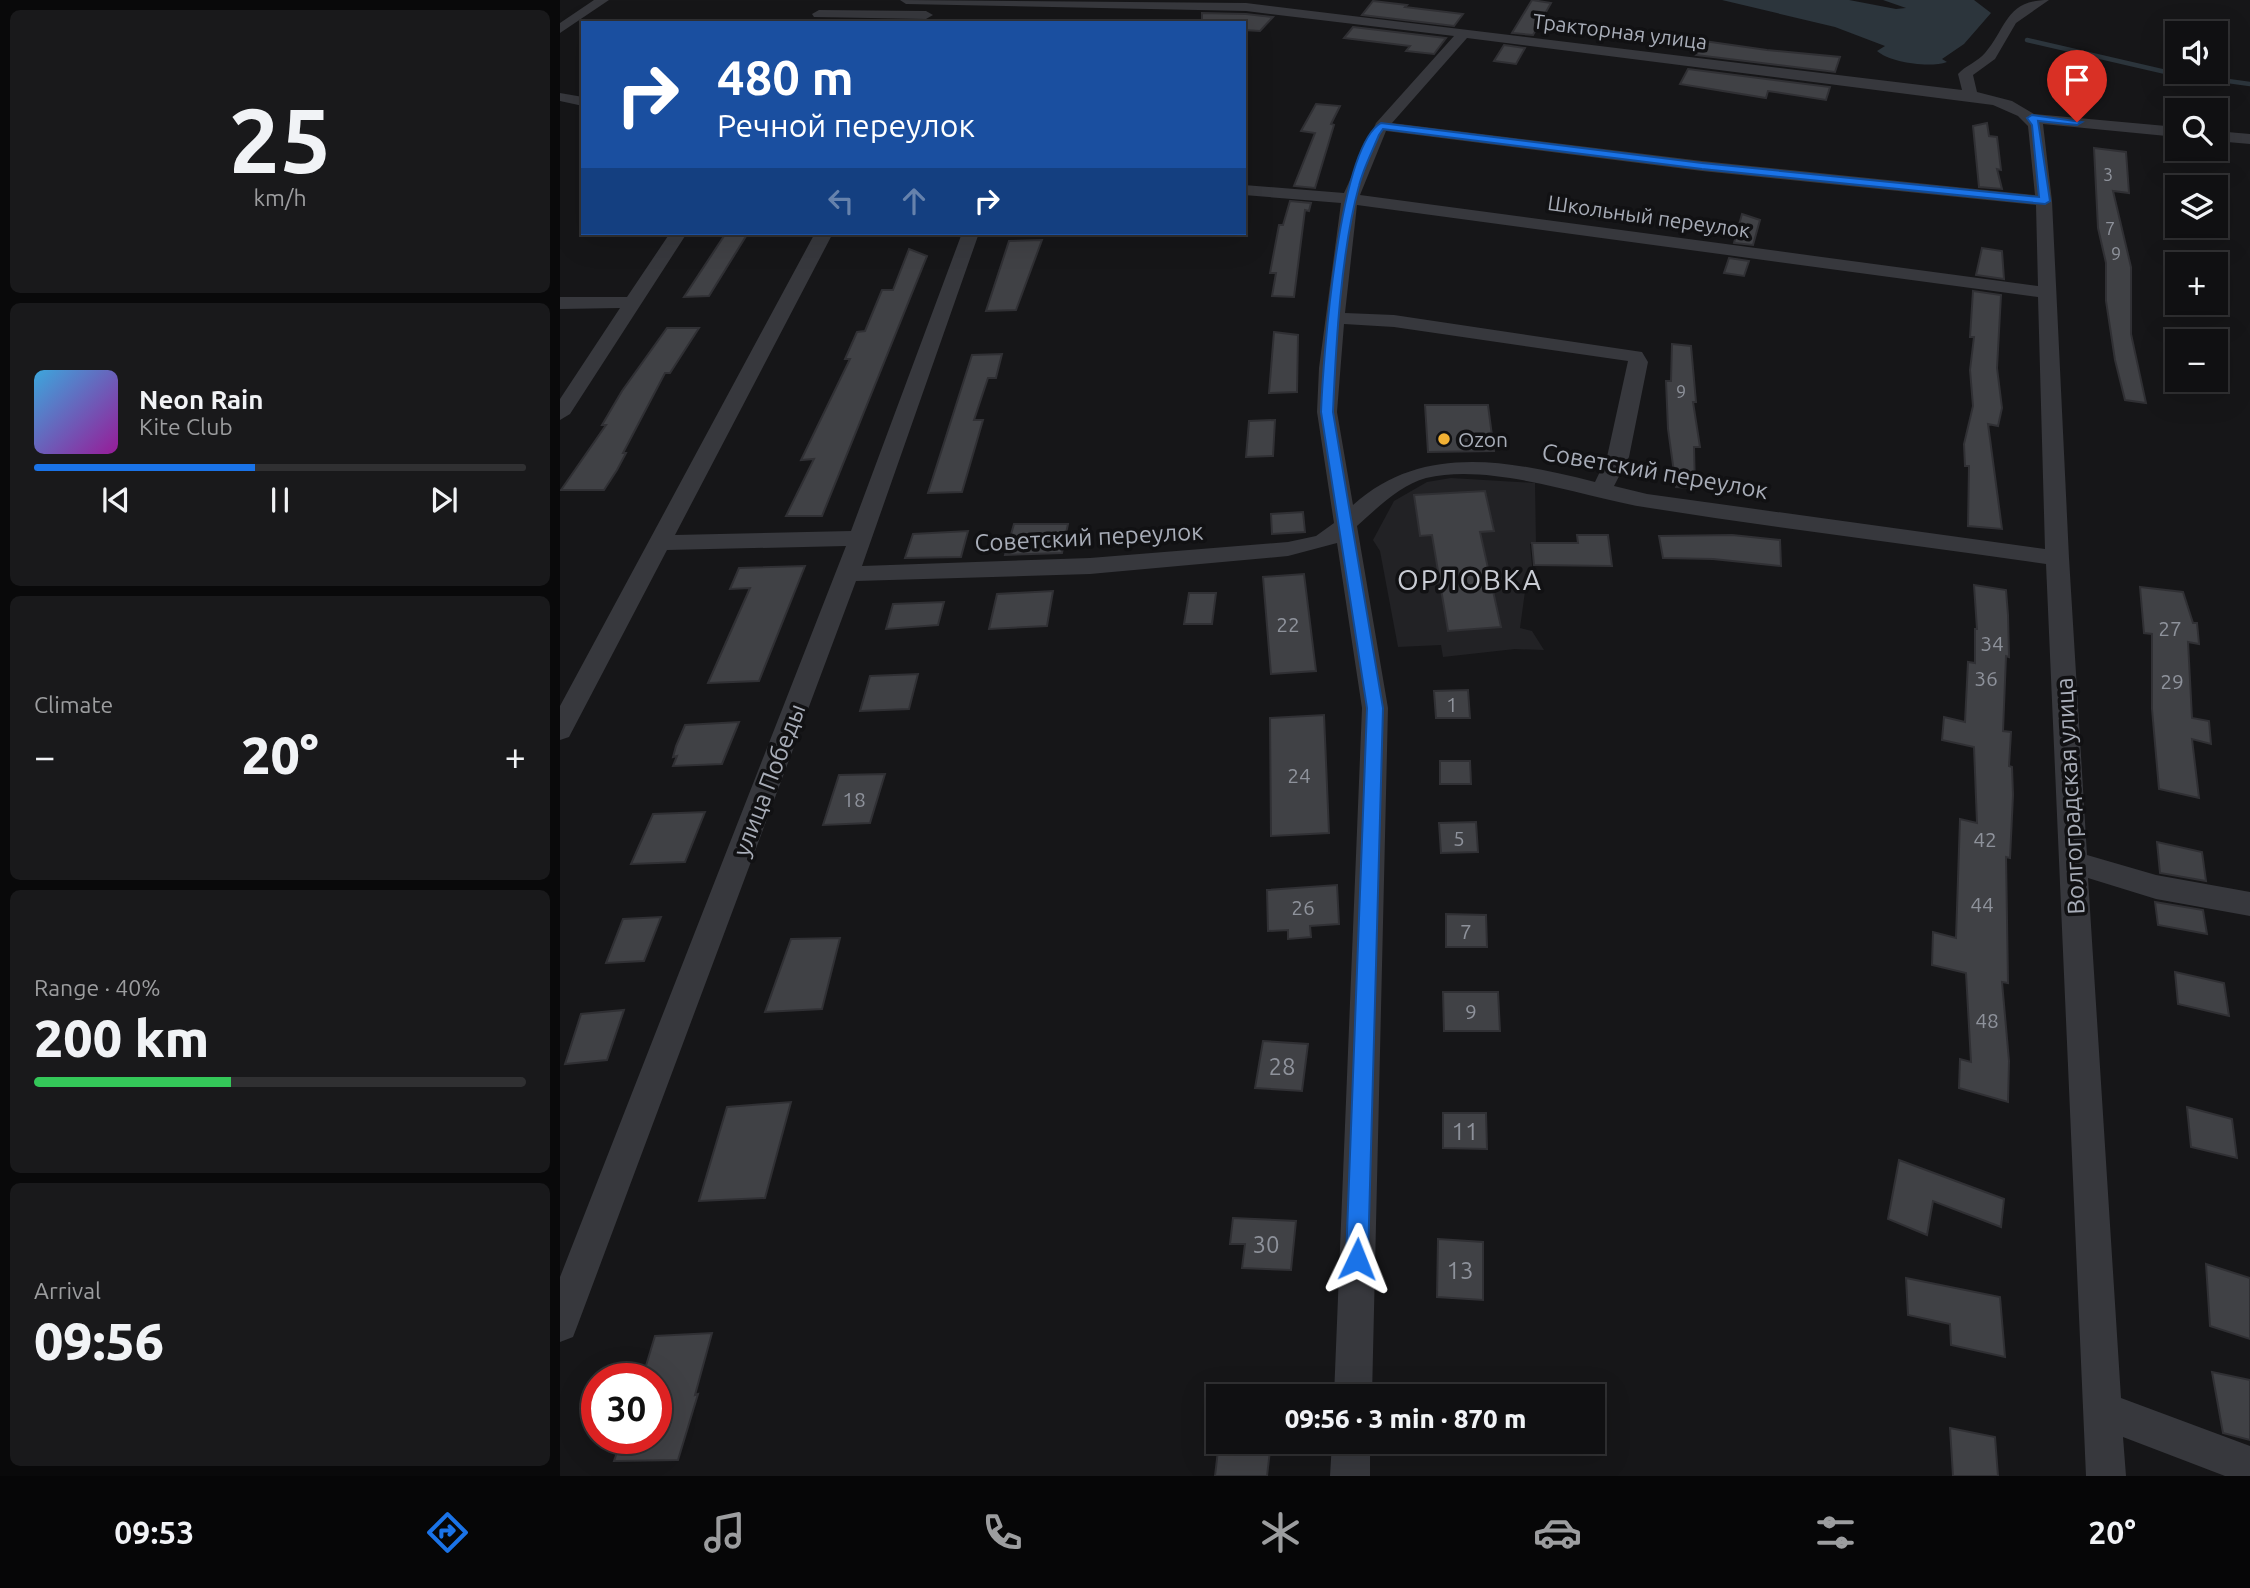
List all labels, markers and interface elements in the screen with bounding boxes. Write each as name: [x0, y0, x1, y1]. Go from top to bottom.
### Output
street label: Тракторная улица: [1531, 8, 1709, 54]
map controls: [2165, 21, 2228, 392]
button: sound: [2165, 21, 2228, 84]
icon: right: [602, 49, 693, 140]
text: 480 m: [717, 49, 854, 104]
pin: [2047, 50, 2107, 122]
icon: arrive: [2058, 61, 2096, 99]
text: 25: [229, 88, 331, 190]
button: search: [2165, 98, 2228, 161]
text: Речной переулок: [717, 107, 975, 143]
house number: 3: [2103, 164, 2113, 184]
button: layers: [2165, 175, 2228, 238]
icon: left: [822, 182, 860, 220]
icon: ahead: [895, 182, 933, 220]
icon: right: [968, 182, 1006, 220]
text: km/h: [253, 185, 307, 210]
street label: Школьный переулок: [1546, 190, 1752, 242]
house number: 7: [2105, 218, 2115, 238]
house number: 9: [2111, 243, 2121, 263]
button: +: [2165, 252, 2228, 315]
button: −: [2165, 329, 2228, 392]
house number: 9: [1676, 381, 1686, 401]
text: Neon Rain: [139, 385, 264, 414]
text: Kite Club: [139, 414, 233, 439]
place label: Ozon: [1458, 427, 1508, 451]
marker: Ozon: [1436, 431, 1452, 447]
street label: Советский переулок: [1540, 438, 1770, 504]
icon: previous: [97, 481, 135, 519]
icon: pause: [261, 481, 299, 519]
icon: next: [425, 481, 463, 519]
street label: Советский переулок: [974, 518, 1204, 556]
district label: ОРЛОВКА: [1397, 564, 1543, 595]
house number: 22: [1276, 612, 1300, 636]
house number: 27: [2158, 616, 2182, 640]
house number: 34: [1980, 631, 2004, 655]
house number: 36: [1974, 666, 1998, 690]
house number: 29: [2160, 669, 2184, 693]
street label: Волгоградская улица: [2050, 677, 2090, 915]
text: Climate: [34, 692, 113, 717]
house number: 1: [1446, 692, 1458, 716]
street label: улица Победы: [728, 700, 810, 860]
text: 20°: [241, 726, 319, 784]
text: −: [34, 735, 55, 777]
text: +: [505, 735, 526, 777]
house number: 24: [1287, 763, 1311, 787]
house number: 18: [842, 787, 866, 811]
house number: 5: [1453, 826, 1465, 850]
house number: 42: [1973, 827, 1997, 851]
house number: 44: [1970, 892, 1994, 916]
house number: 26: [1291, 895, 1315, 919]
house number: 7: [1460, 919, 1472, 943]
text: Range · 40%: [34, 975, 161, 1000]
house number: 9: [1465, 999, 1477, 1023]
house number: 48: [1975, 1008, 1999, 1032]
text: 200 km: [34, 1009, 209, 1067]
house number: 28: [1268, 1053, 1296, 1080]
house number: 11: [1451, 1118, 1479, 1145]
position arrow: [1320, 1222, 1394, 1296]
house number: 30: [1252, 1231, 1280, 1258]
house number: 13: [1446, 1257, 1474, 1284]
text: Arrival: [34, 1278, 101, 1303]
text: 09:56: [34, 1312, 164, 1370]
speed limit sign: 30: [581, 1363, 672, 1454]
text: 09:56 · 3 min · 870 m: [1285, 1404, 1526, 1433]
icon: directions: [423, 1508, 472, 1557]
icon: music: [700, 1508, 749, 1557]
icon: phone: [978, 1508, 1027, 1557]
icon: climate: [1256, 1508, 1305, 1557]
icon: car: [1533, 1508, 1582, 1557]
icon: filters: [1811, 1508, 1860, 1557]
text: 09:53: [114, 1514, 194, 1550]
text: 20°: [2088, 1514, 2136, 1550]

